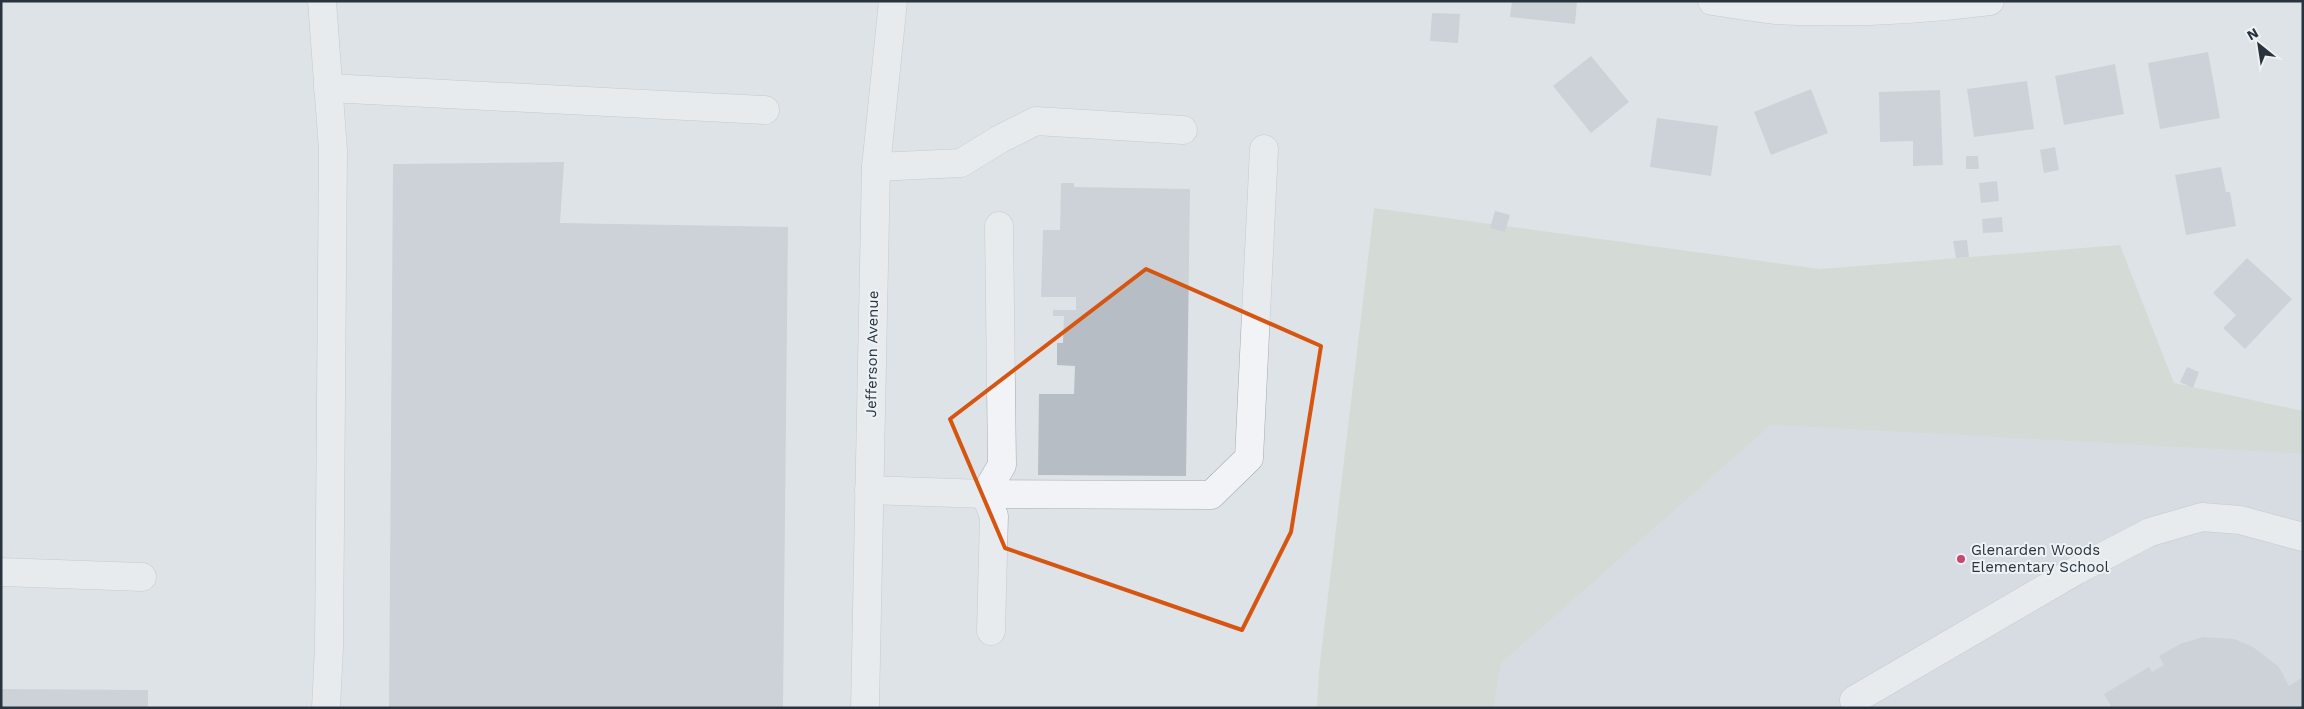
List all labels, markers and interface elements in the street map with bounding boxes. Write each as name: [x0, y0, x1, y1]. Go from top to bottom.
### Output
north arrow: [2234, 20, 2284, 70]
text: N: [2244, 24, 2261, 43]
street label: Jefferson Avenue: [862, 290, 882, 418]
place label: Glenarden Woods Elementary School: [1971, 541, 2110, 576]
marker: Glenarden Woods Elementary School: [1955, 553, 1967, 565]

